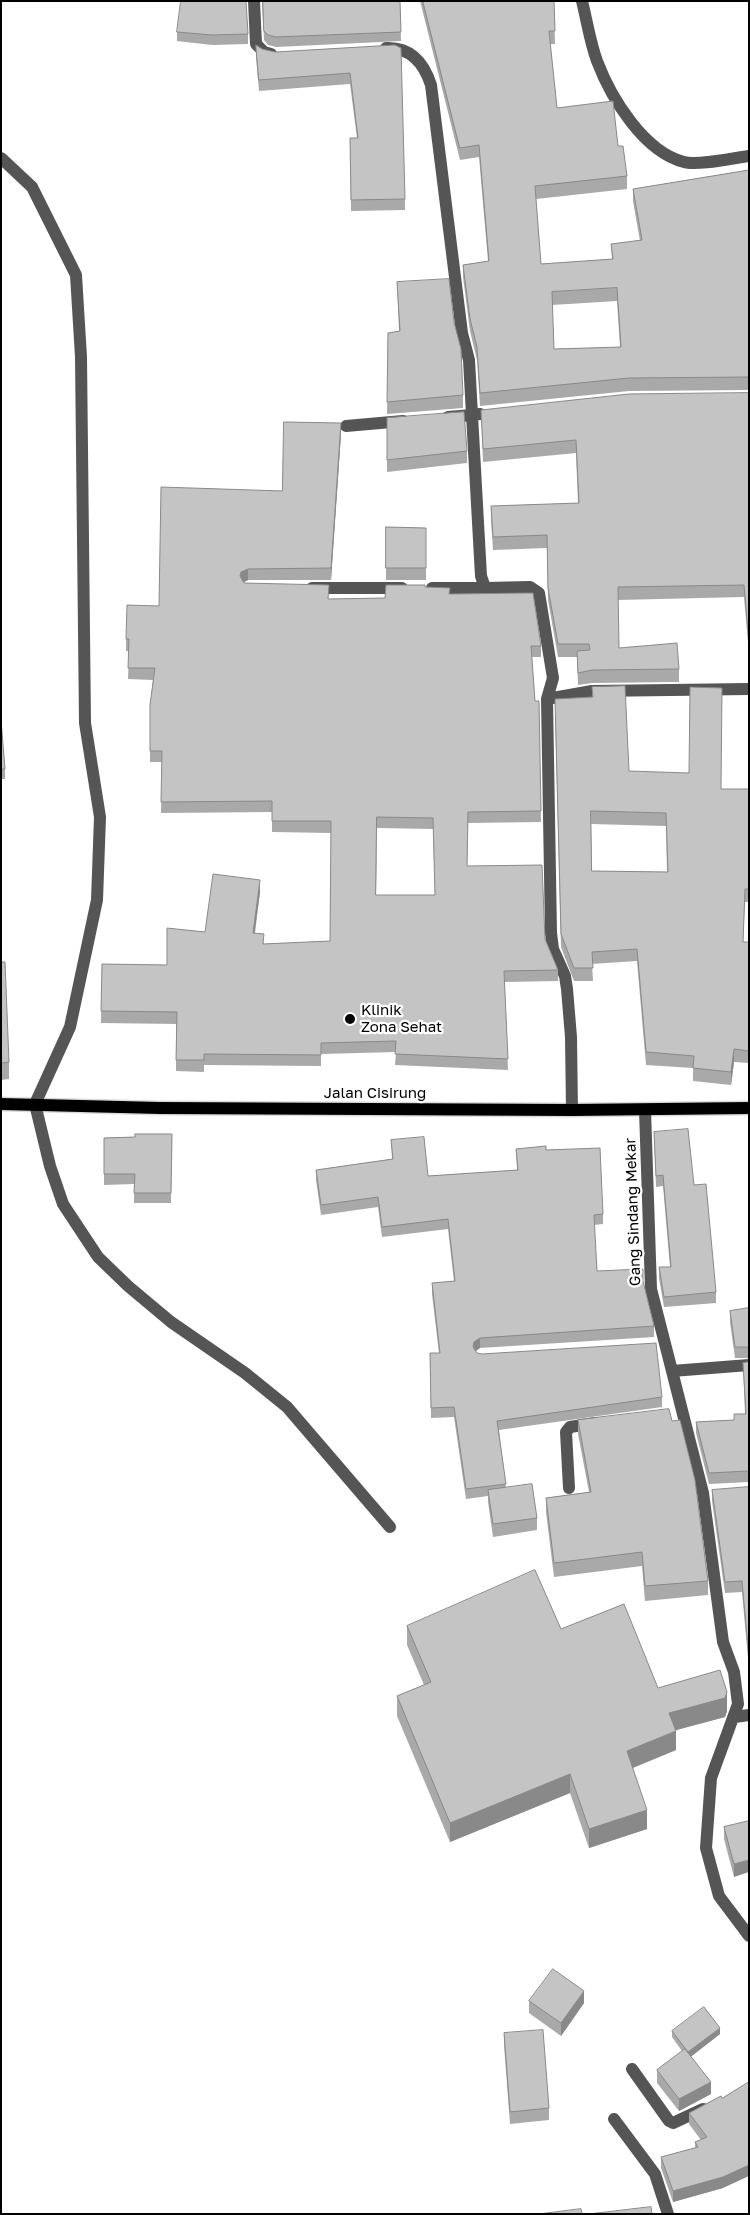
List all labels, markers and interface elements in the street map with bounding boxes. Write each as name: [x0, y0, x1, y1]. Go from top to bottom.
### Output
place label: Klinik Zona Sehat: [361, 1001, 442, 1036]
marker: Klinik Zona Sehat: [343, 1012, 357, 1026]
street label: Jalan Cisirung: [324, 1084, 426, 1102]
street label: Gang Sindang Mekar: [621, 1138, 645, 1286]

